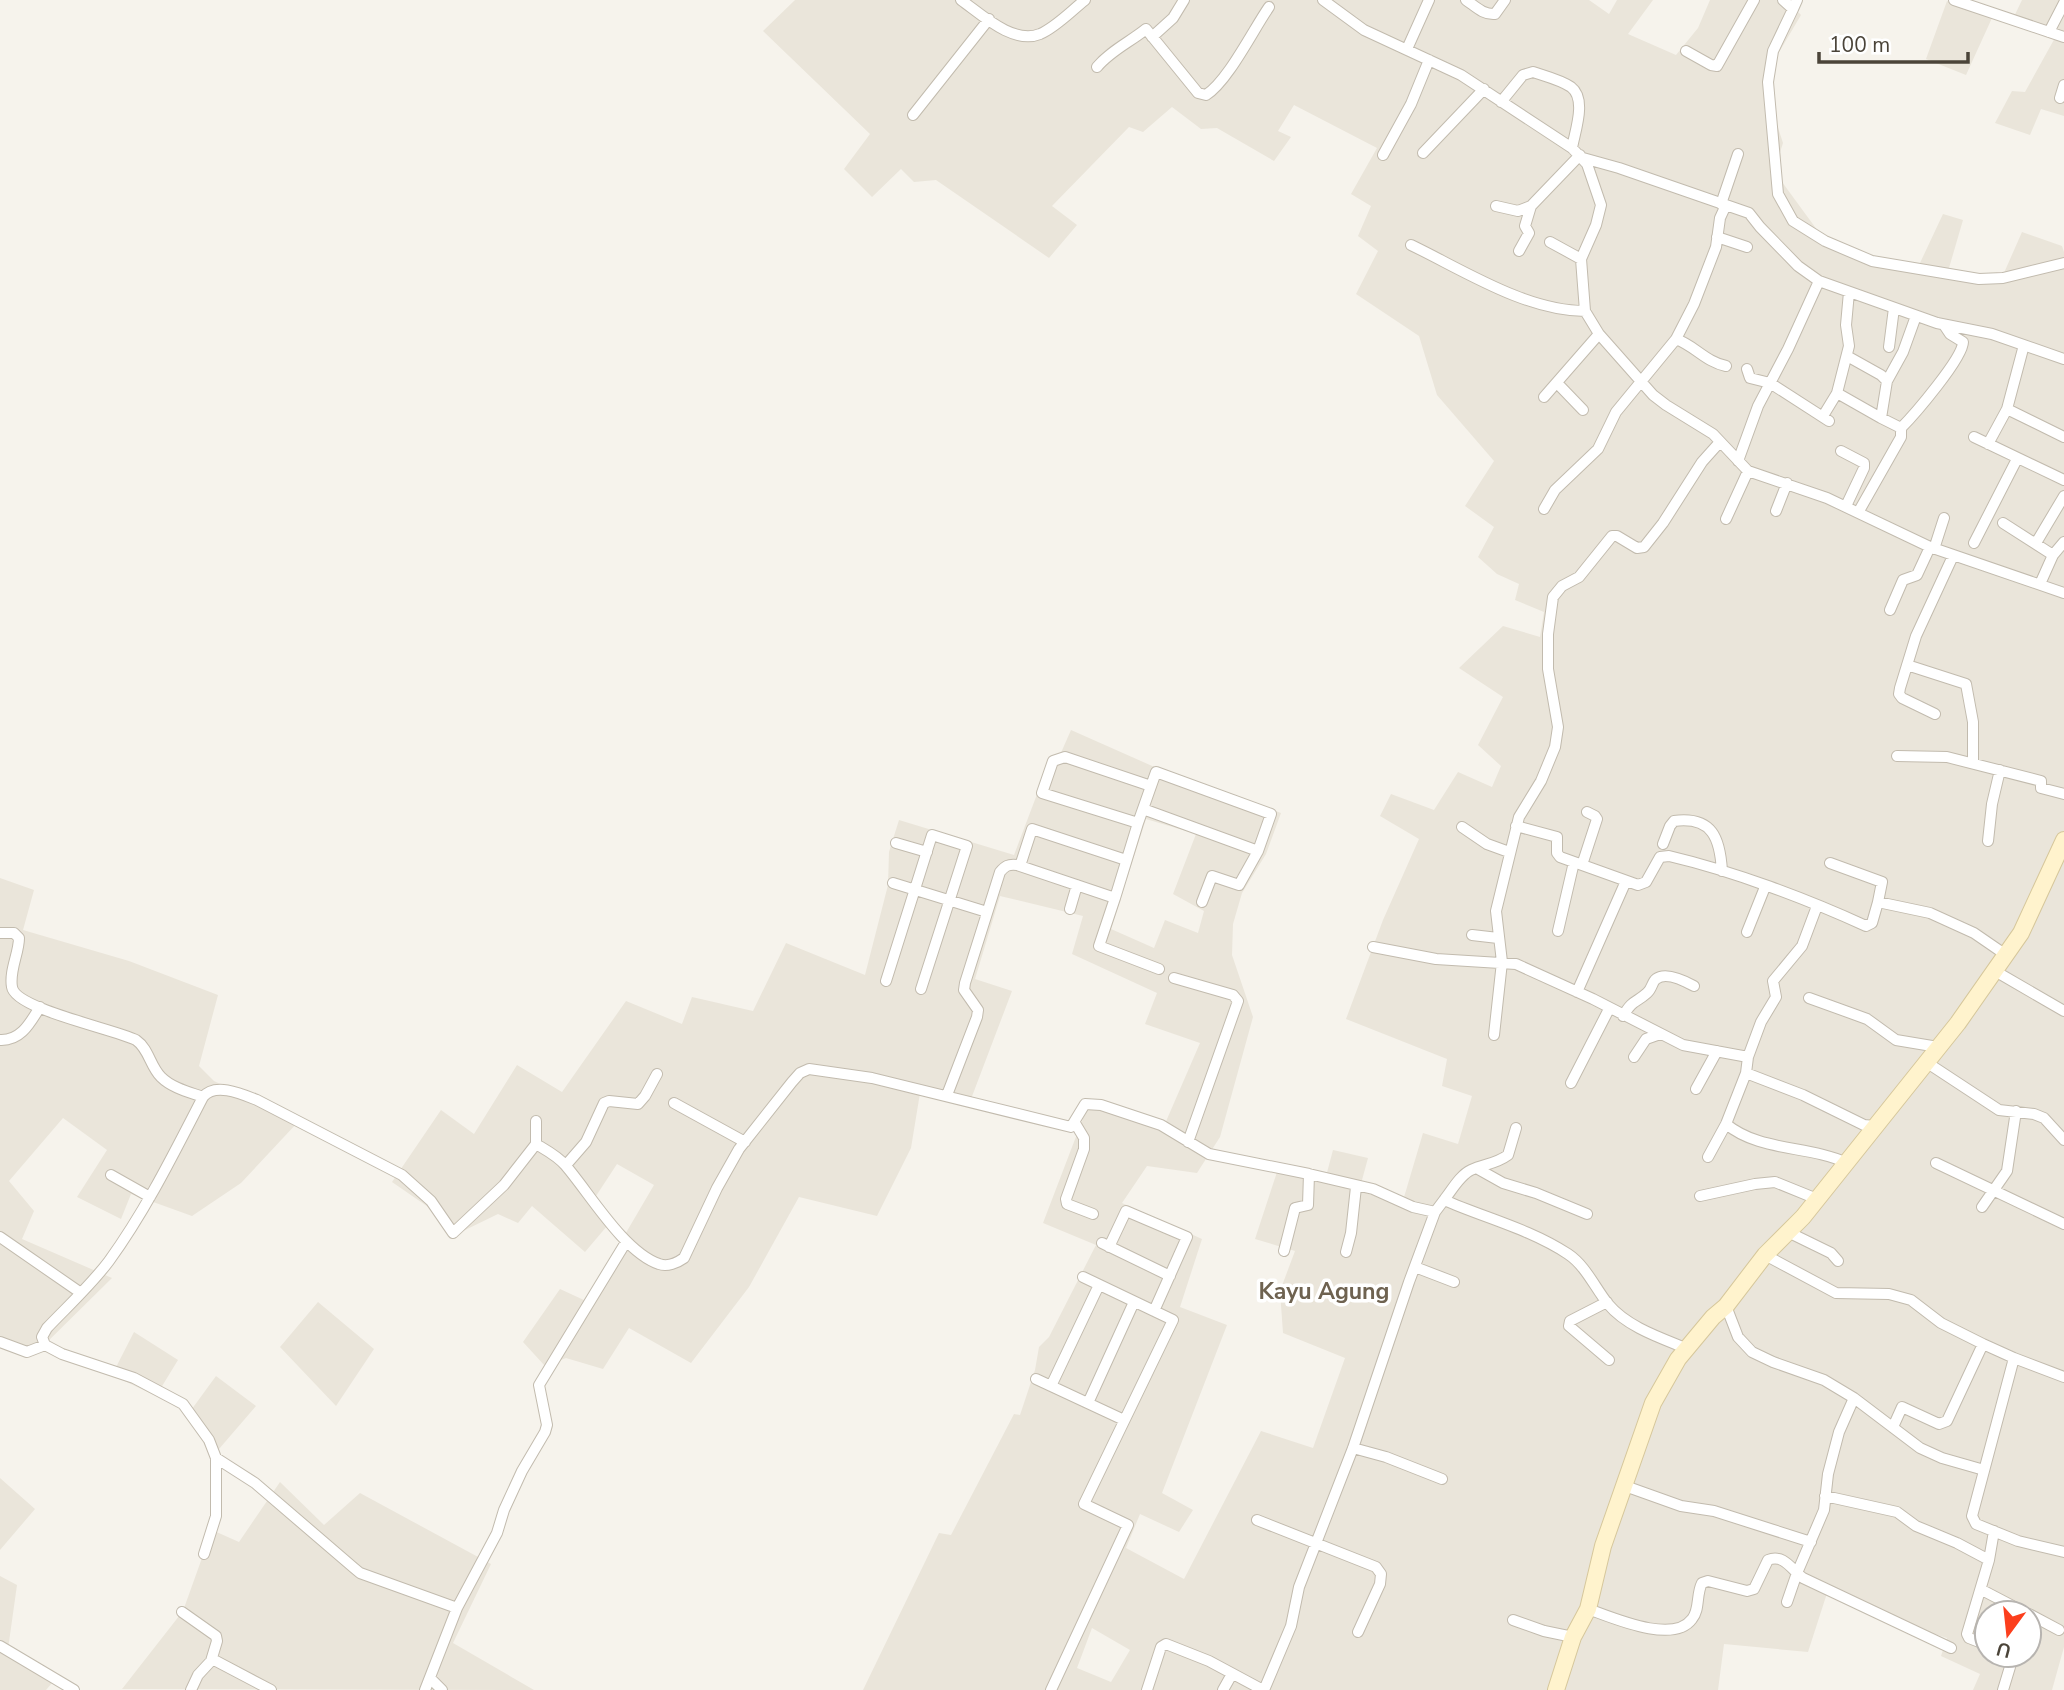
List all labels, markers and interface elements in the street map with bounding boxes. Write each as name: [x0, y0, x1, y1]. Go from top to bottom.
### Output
scale bar: [1819, 21, 1968, 65]
text: 100 m: [1829, 31, 1890, 59]
district label: Kayu Agung: [1259, 1276, 1389, 1307]
north arrow: [1973, 1599, 2043, 1669]
text: U: [1994, 1635, 2014, 1664]

